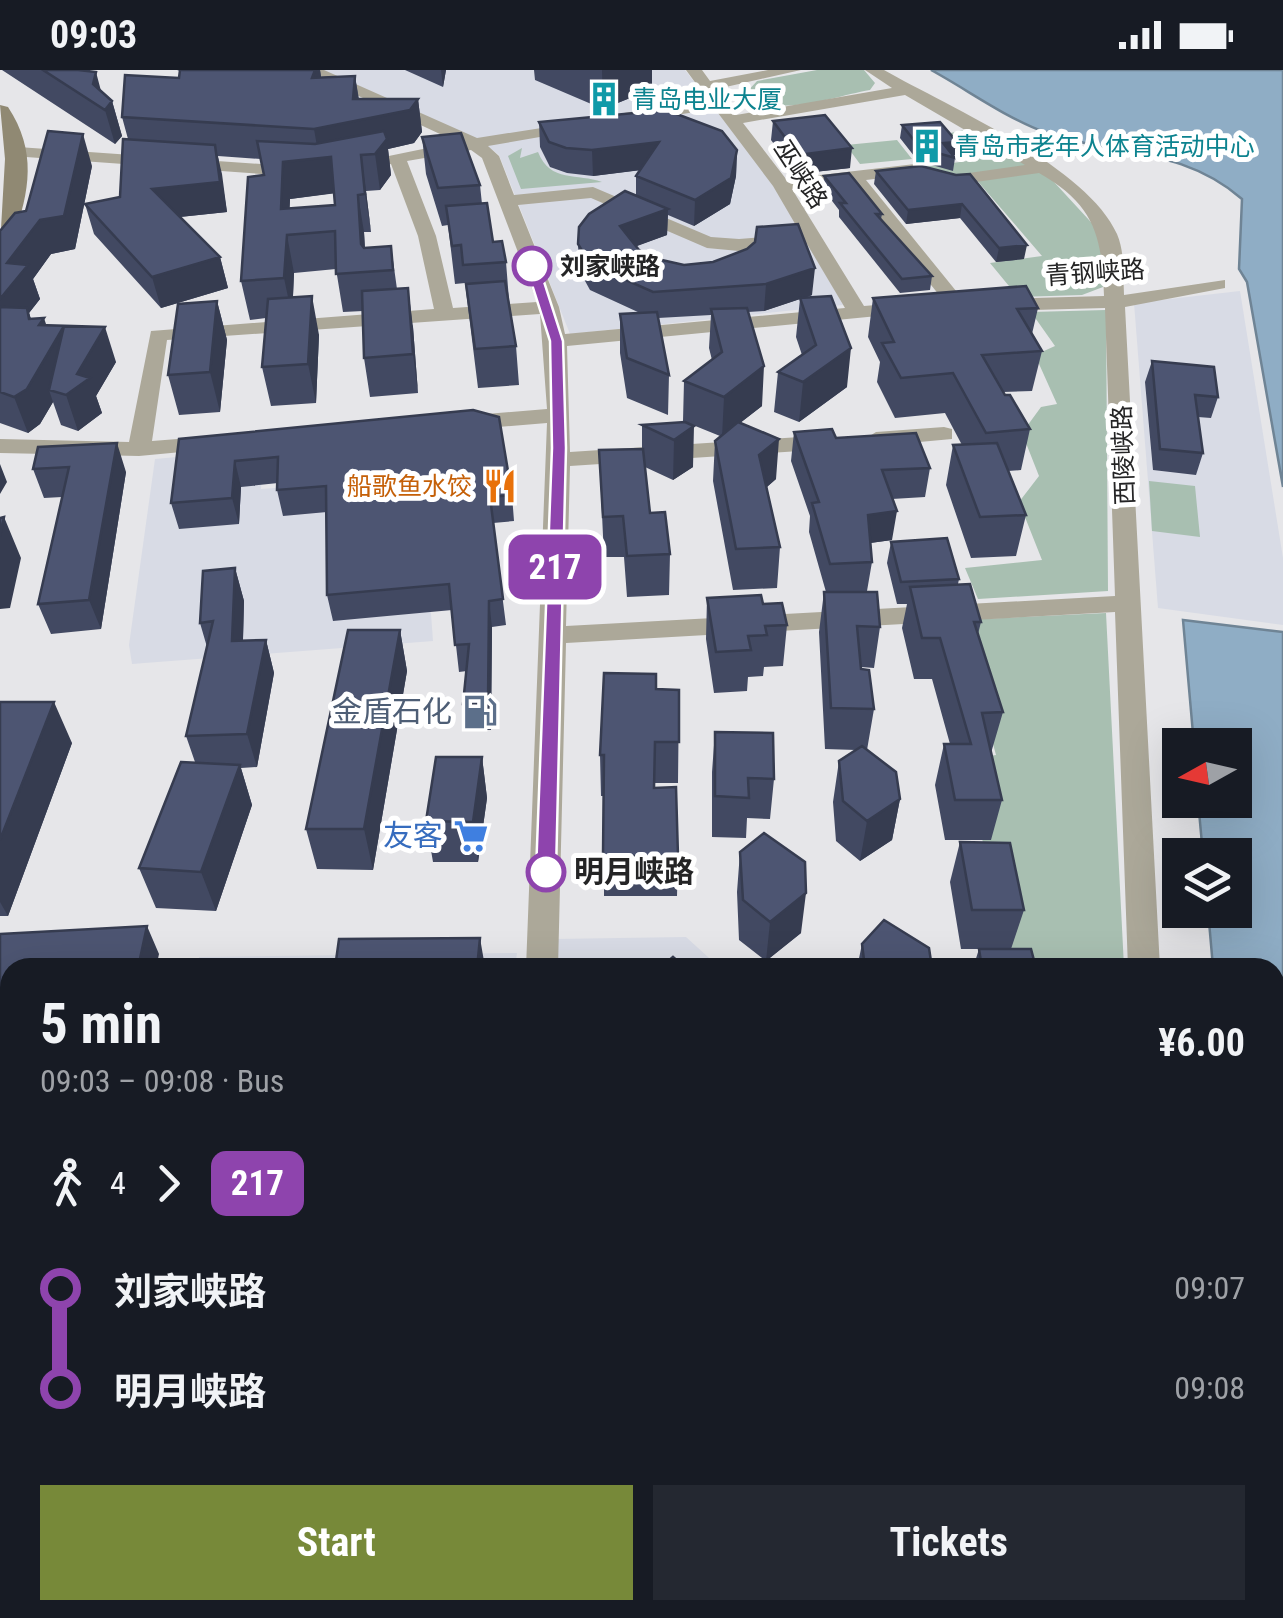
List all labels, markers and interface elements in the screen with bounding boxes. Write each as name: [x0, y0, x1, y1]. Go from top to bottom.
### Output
text: 09:03: [50, 13, 137, 57]
building icon: 青岛电业大厦: [585, 80, 623, 118]
place label: 青岛电业大厦: [632, 85, 782, 114]
building icon: 青岛市老年人体育活动中心: [908, 127, 946, 165]
place label: 青岛市老年人体育活动中心: [955, 132, 1255, 161]
street label: 巫峡路: [768, 135, 833, 214]
marker: 刘家峡路: [513, 247, 551, 285]
place label: 刘家峡路: [560, 252, 660, 281]
street label: 青钢峡路: [1044, 255, 1146, 290]
street label: 西陵峡路: [1107, 404, 1140, 505]
restaurant icon: 船歌鱼水饺: [481, 467, 519, 505]
place label: 船歌鱼水饺: [347, 472, 472, 501]
line badge: 217: [498, 534, 612, 600]
text: 217: [528, 547, 582, 588]
fuel station icon: 金盾石化: [461, 693, 499, 731]
place label: 金盾石化: [332, 694, 452, 729]
north arrow: [1162, 728, 1252, 818]
map controls: [1162, 728, 1252, 928]
supermarket icon: 友客: [452, 817, 490, 855]
place label: 友客: [383, 818, 443, 853]
button: layers: [1162, 838, 1252, 928]
marker: 明月峡路: [527, 853, 565, 891]
place label: 明月峡路: [574, 854, 694, 889]
text: 5 min: [40, 992, 162, 1056]
text: ¥6.00: [1158, 1021, 1245, 1065]
text: 09:03 – 09:08 · Bus: [40, 1062, 284, 1100]
icon: walk: [40, 1156, 95, 1211]
icon: forward: [141, 1156, 196, 1211]
text: 217: [231, 1163, 284, 1204]
text: 4: [110, 1164, 126, 1202]
text: 09:07: [1174, 1269, 1245, 1307]
text: 刘家峡路: [114, 1270, 266, 1314]
text: 09:08: [1174, 1369, 1245, 1407]
text: 明月峡路: [114, 1370, 266, 1414]
button: Start: [40, 1485, 633, 1600]
button: Tickets: [653, 1485, 1245, 1600]

